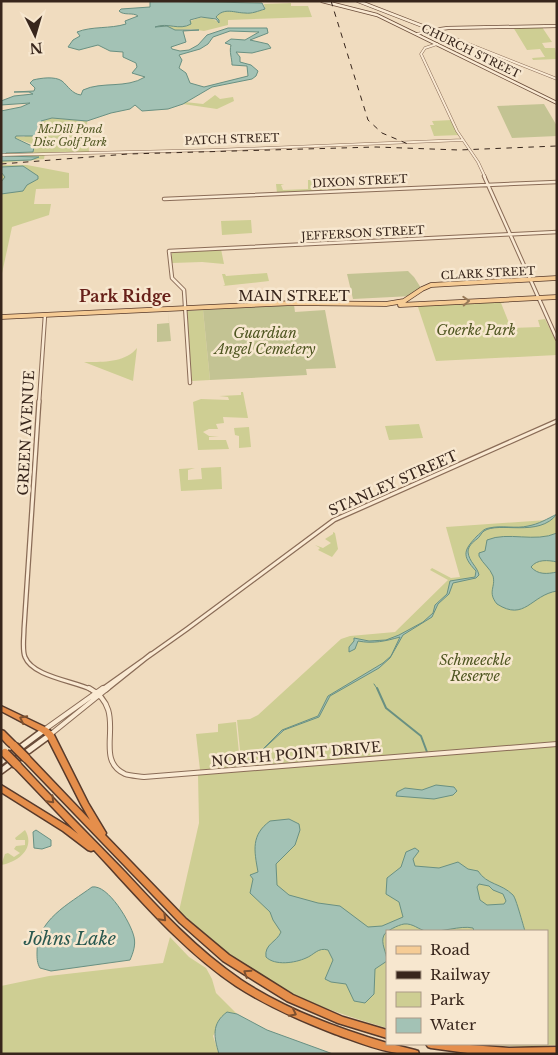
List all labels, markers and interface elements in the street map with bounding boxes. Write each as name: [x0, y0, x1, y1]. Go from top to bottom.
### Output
north arrow: [10, 10, 60, 60]
street label: CHURCH STREET: [419, 21, 523, 81]
text: N: [29, 38, 43, 57]
park label: McDill Pond Disc Golf Park: [32, 122, 107, 149]
street label: PATCH STREET: [184, 130, 280, 148]
street label: DIXON STREET: [312, 172, 408, 190]
street label: JEFFERSON STREET: [299, 223, 425, 243]
street label: CLARK STREET: [440, 264, 536, 282]
district label: Park Ridge: [79, 286, 171, 306]
street label: MAIN STREET: [238, 287, 350, 305]
one-way arrow: [462, 296, 470, 307]
park label: Goerke Park: [436, 321, 516, 339]
park label: Guardian Angel Cemetery: [212, 324, 316, 358]
street label: GREEN AVENUE: [14, 370, 38, 496]
street label: STANLEY STREET: [326, 446, 460, 520]
park label: Schmeeckle Reserve: [439, 651, 511, 685]
one-way arrow: [19, 715, 28, 725]
street label: NORTH POINT DRIVE: [210, 738, 382, 770]
one-way arrow: [45, 795, 54, 804]
one-way arrow: [157, 912, 166, 921]
water label: Johns Lake: [23, 928, 116, 950]
legend: [386, 930, 548, 1045]
text: Road: [430, 940, 470, 959]
text: Railway: [430, 965, 491, 984]
one-way arrow: [243, 969, 252, 979]
text: Park: [430, 990, 466, 1009]
one-way arrow: [288, 1007, 297, 1017]
text: Water: [429, 1015, 477, 1034]

